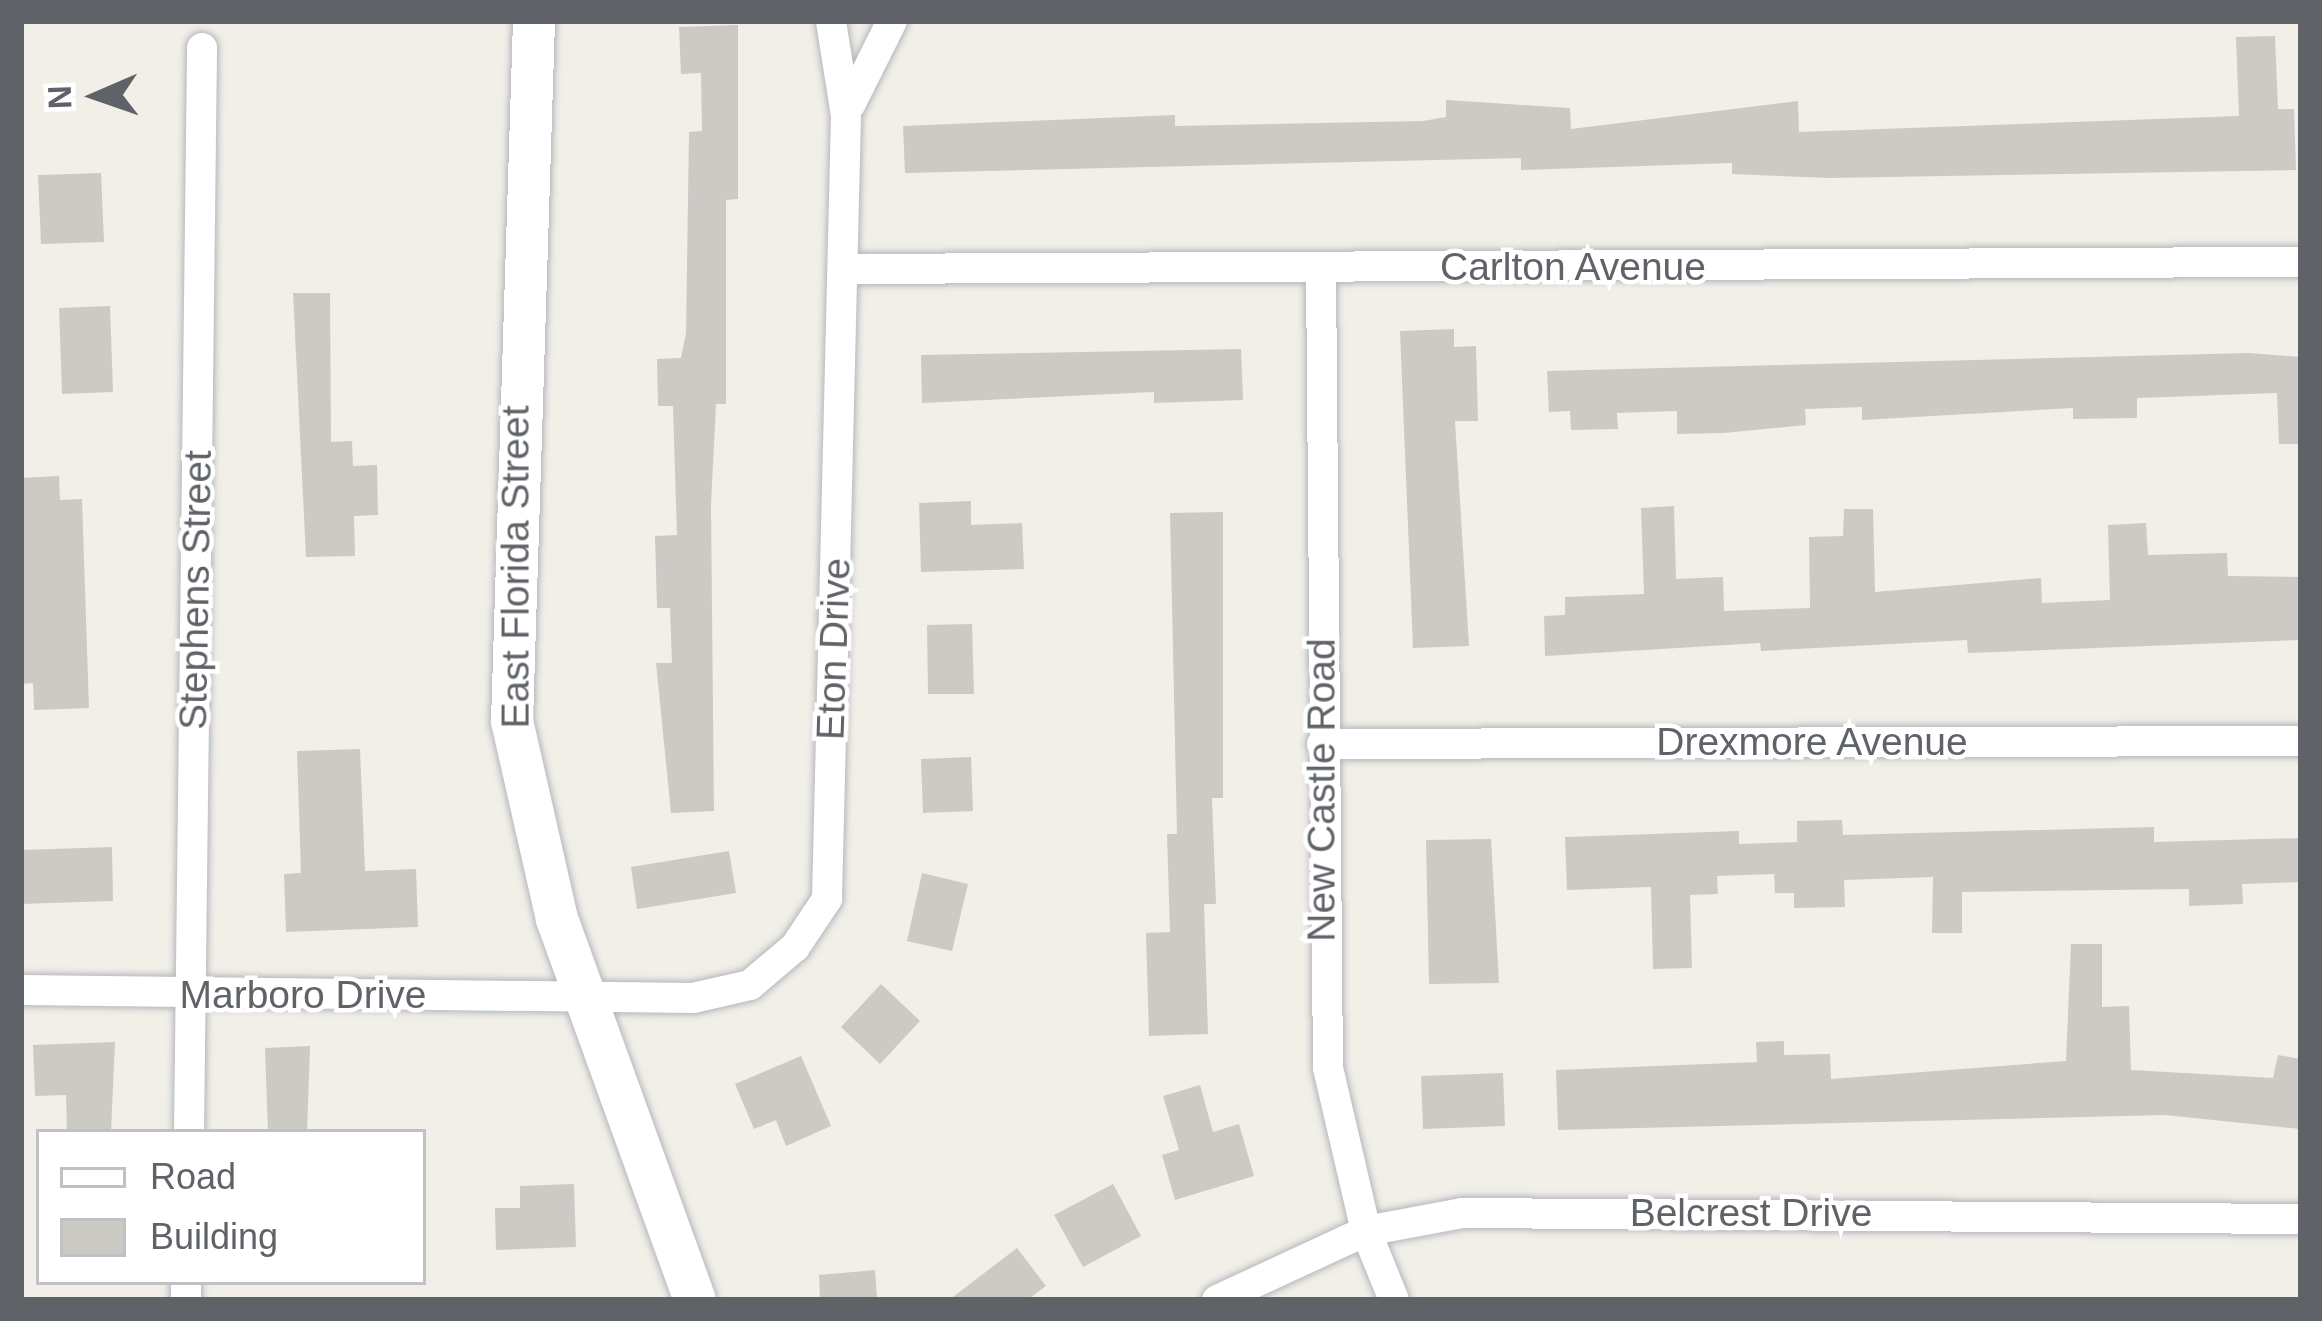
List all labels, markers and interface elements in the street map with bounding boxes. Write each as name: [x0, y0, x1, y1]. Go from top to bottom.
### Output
north arrow: [36, 36, 156, 156]
text: N: [41, 85, 78, 110]
street label: Carlton Avenue: [1439, 244, 1707, 290]
street label: East Florida Street: [493, 406, 539, 728]
street label: Stephens Street: [170, 450, 222, 730]
street label: Eton Drive: [807, 557, 861, 741]
street label: New Castle Road: [1299, 638, 1345, 942]
street label: Drexmore Avenue: [1655, 719, 1969, 765]
street label: Marboro Drive: [179, 972, 427, 1018]
legend: [36, 1129, 426, 1285]
text: Road: [150, 1156, 236, 1197]
street label: Belcrest Drive: [1630, 1190, 1872, 1236]
text: Building: [150, 1216, 278, 1257]

